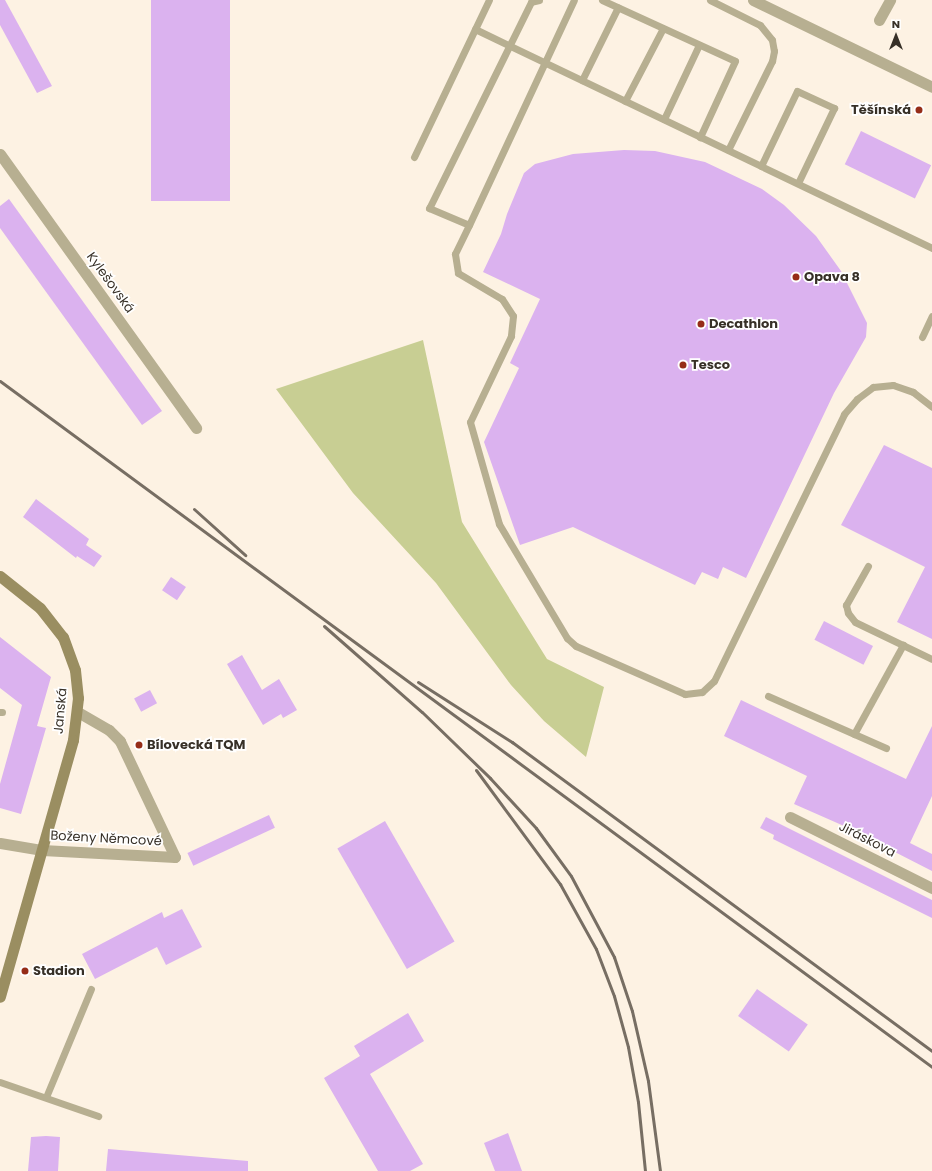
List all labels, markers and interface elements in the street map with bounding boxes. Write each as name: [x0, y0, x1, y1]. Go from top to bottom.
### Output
north arrow: [876, 16, 916, 56]
text: N: [892, 16, 900, 32]
place label: Těšínská: [851, 102, 911, 118]
marker: Těšínská: [914, 105, 924, 115]
street label: Kylešovská: [83, 250, 137, 316]
place label: Opava 8: [804, 269, 860, 285]
marker: Opava 8: [791, 272, 801, 282]
place label: Decathlon: [709, 316, 778, 332]
marker: Decathlon: [696, 319, 706, 329]
place label: Tesco: [691, 357, 730, 373]
marker: Tesco: [678, 360, 688, 370]
street label: Janská: [51, 687, 71, 735]
place label: Bílovecká TQM: [147, 737, 245, 753]
marker: Bílovecká TQM: [134, 740, 144, 750]
street label: Jiráskova: [836, 819, 898, 861]
street label: Boženy Němcové: [50, 828, 162, 850]
place label: Stadion: [33, 963, 85, 979]
marker: Stadion: [20, 966, 30, 976]

